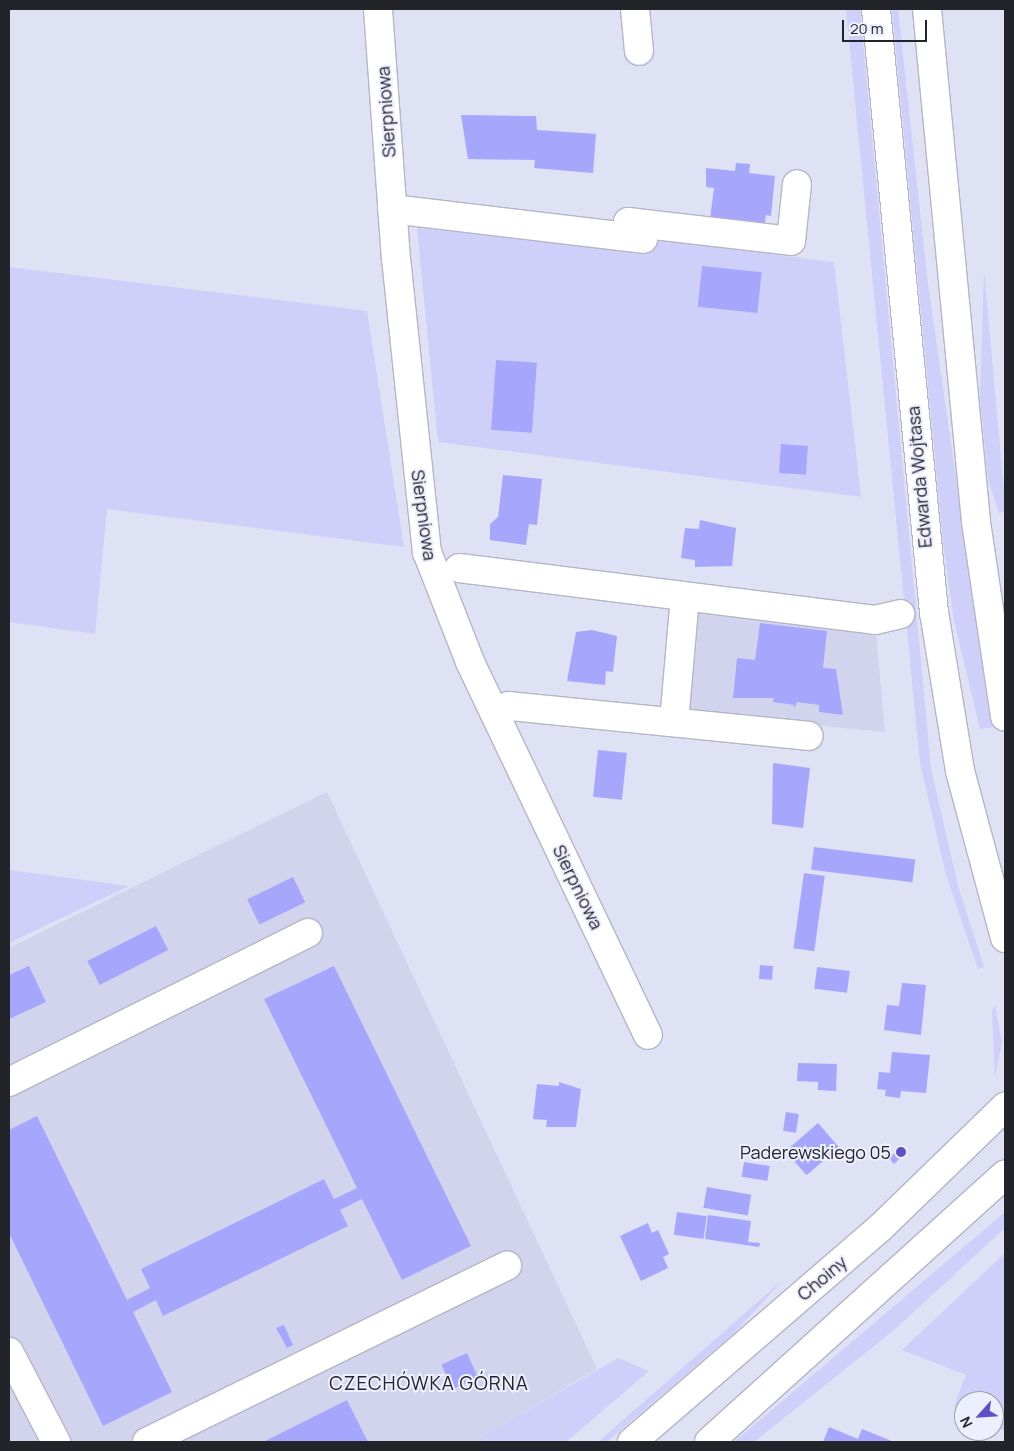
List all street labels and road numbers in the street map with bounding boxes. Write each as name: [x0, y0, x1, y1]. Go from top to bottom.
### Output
street label: Sierpniowa: [372, 66, 400, 158]
street label: Edwarda Wojtasa: [902, 405, 936, 549]
street label: Sierpniowa: [407, 468, 441, 562]
street label: Sierpniowa: [548, 841, 608, 933]
street label: Choiny: [793, 1251, 851, 1305]

